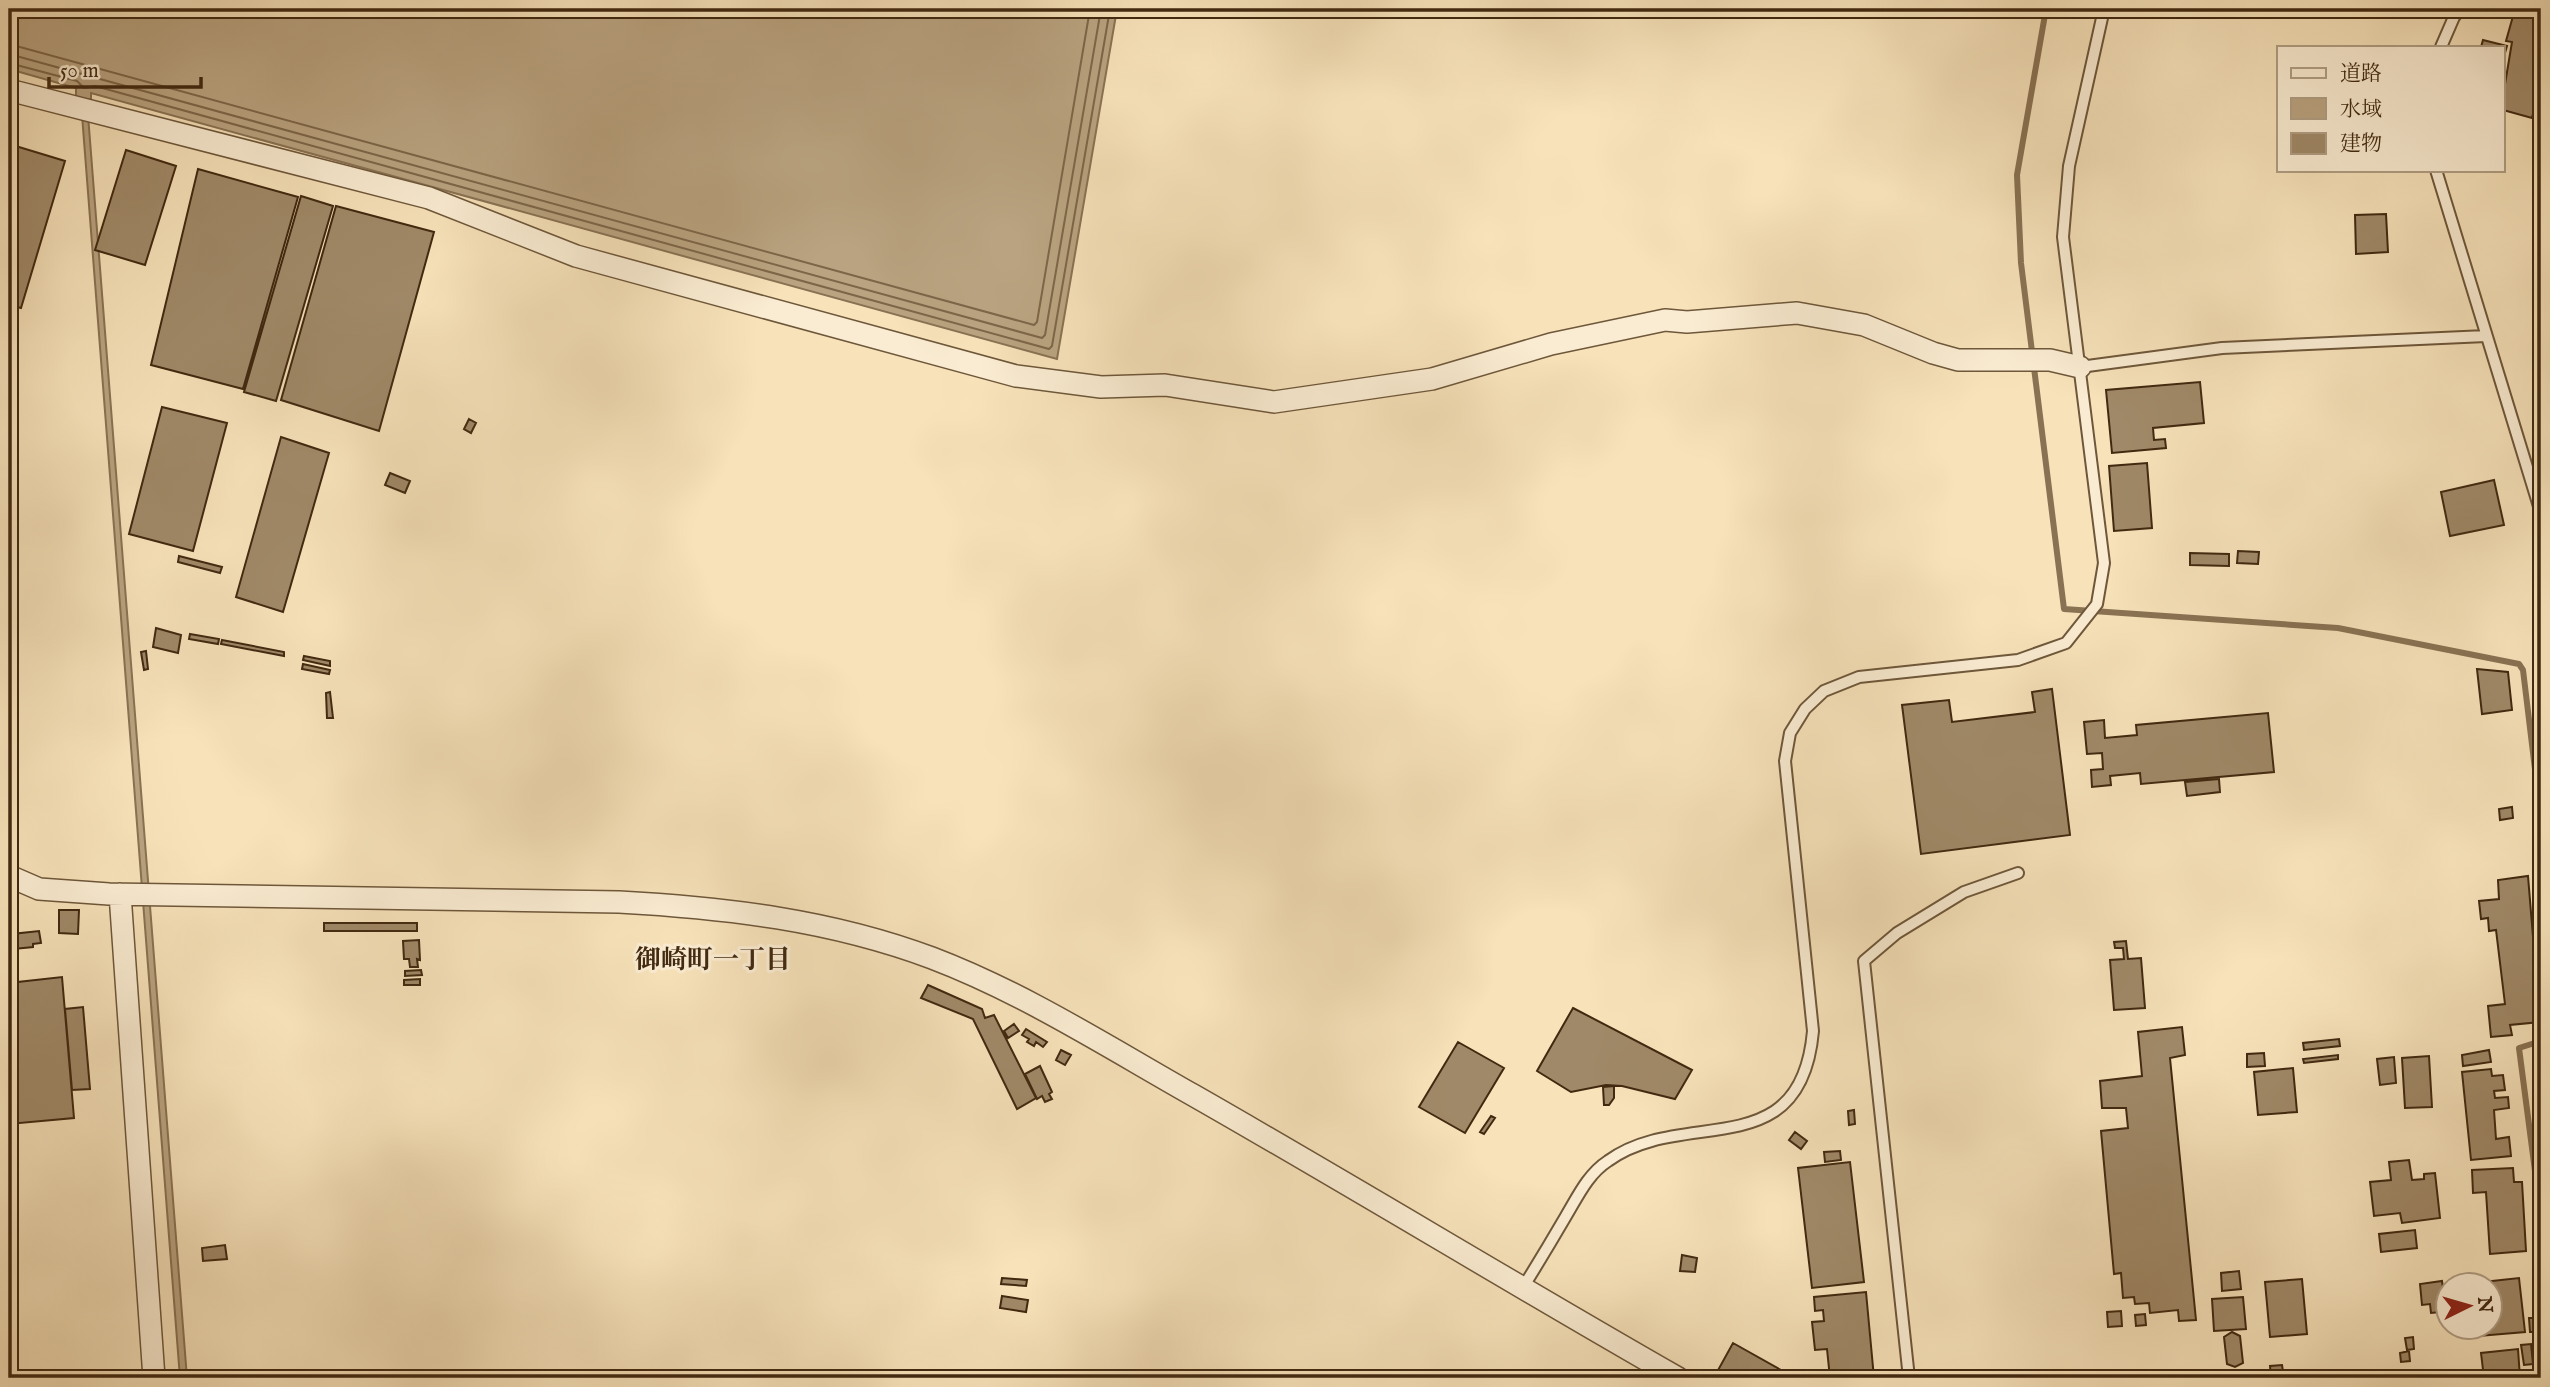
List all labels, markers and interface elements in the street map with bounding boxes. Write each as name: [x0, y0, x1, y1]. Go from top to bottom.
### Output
scale bar: [49, 46, 201, 90]
legend: [2277, 46, 2504, 172]
text: 50 m: [60, 58, 99, 85]
text: 道路: [2340, 61, 2382, 88]
text: 水域: [2340, 97, 2382, 124]
text: 建物: [2340, 131, 2382, 158]
district label: 御崎町一丁目: [635, 944, 791, 977]
north arrow: [2434, 1272, 2504, 1342]
text: N: [2471, 1294, 2497, 1314]

